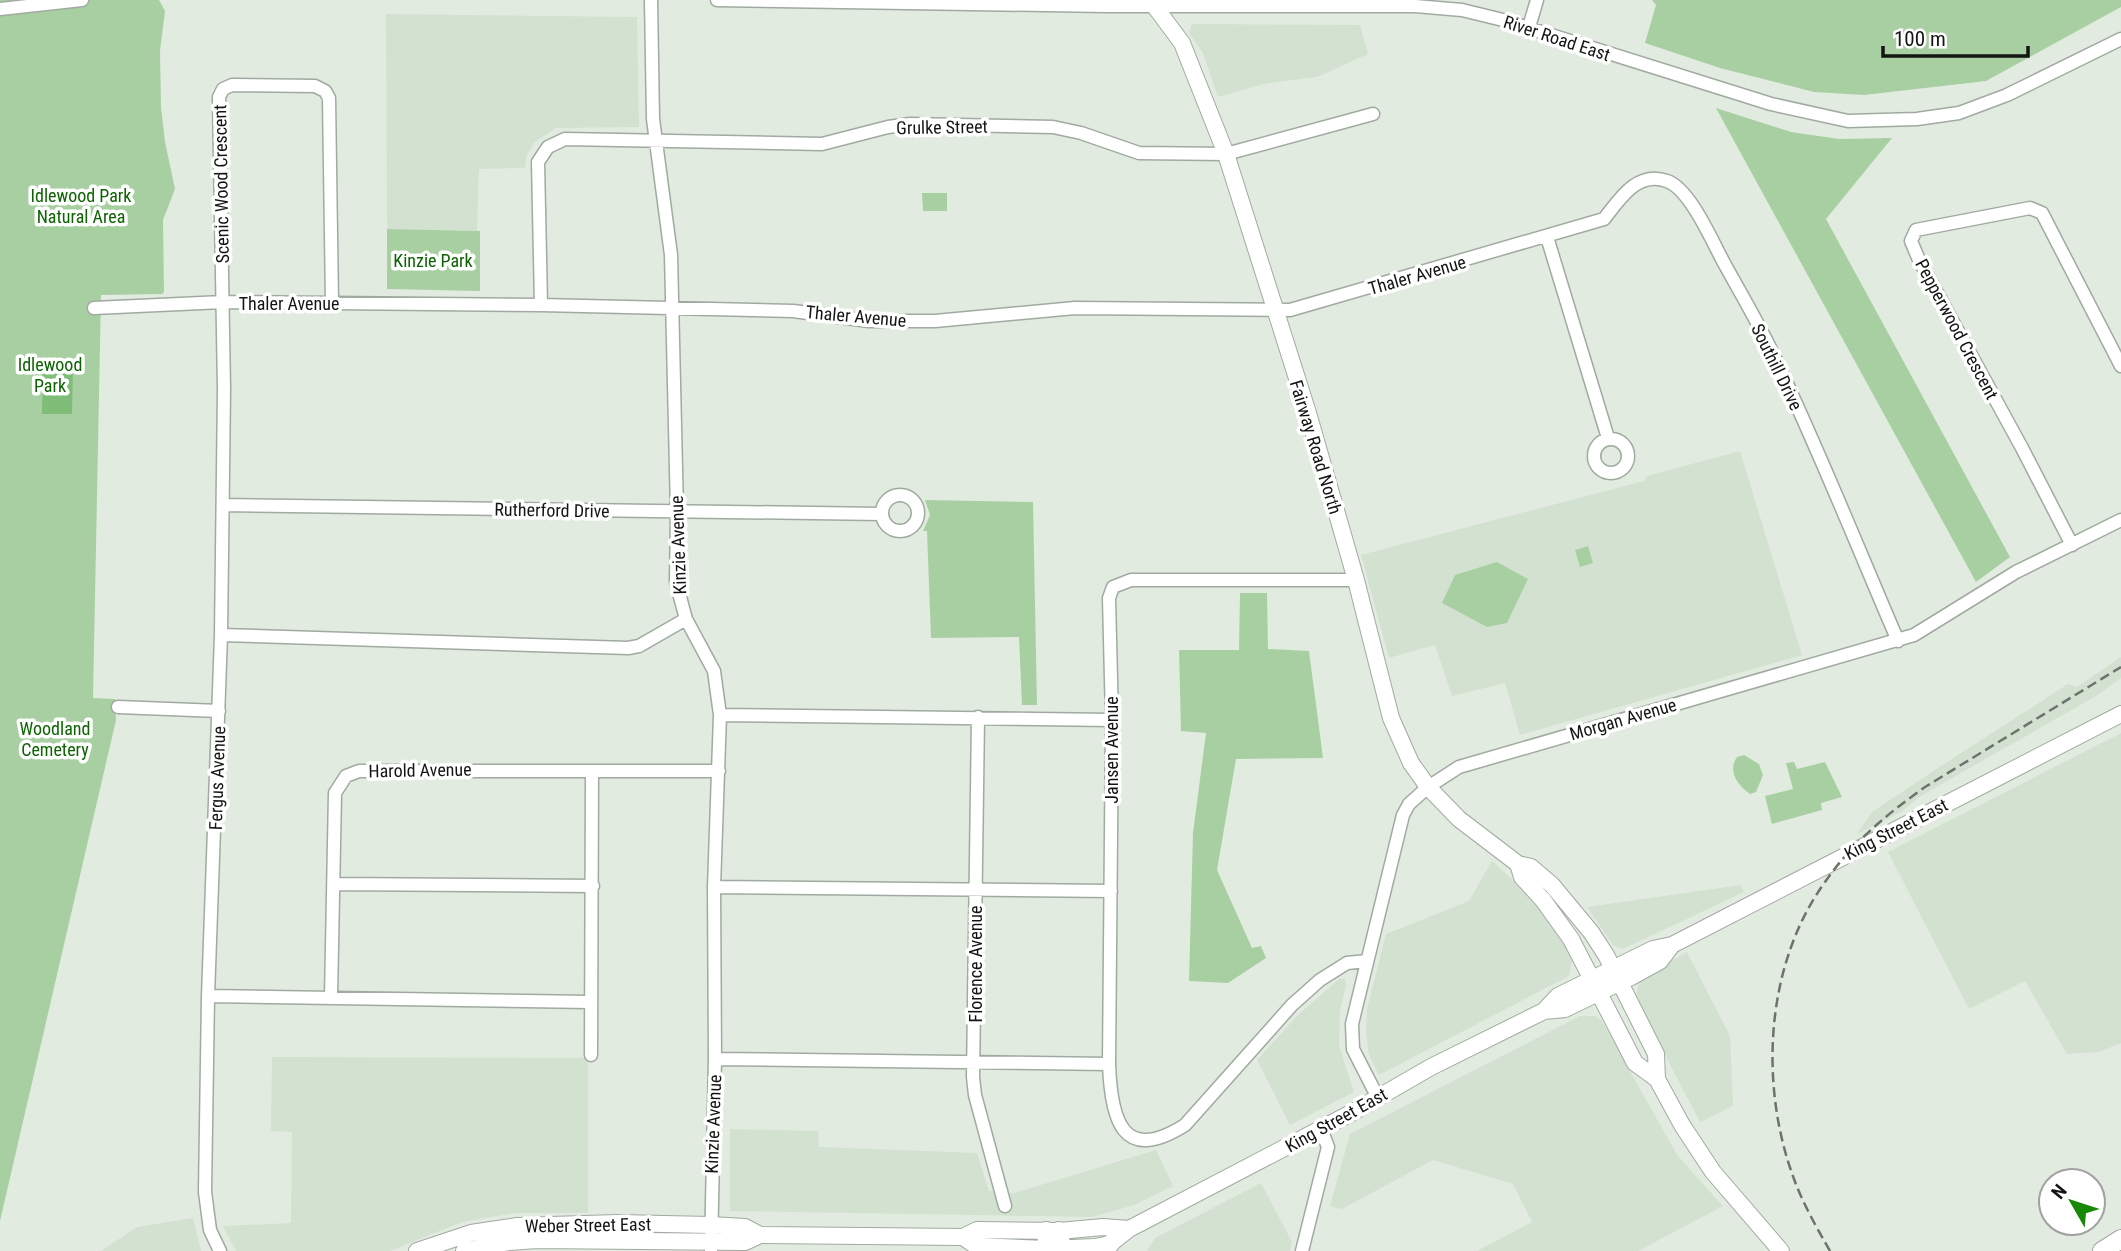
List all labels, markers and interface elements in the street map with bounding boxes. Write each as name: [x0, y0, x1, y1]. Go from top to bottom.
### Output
street label: River Road East: [1501, 11, 1613, 65]
scale bar: [1883, 14, 2028, 58]
text: 100 m: [1894, 27, 1946, 51]
street label: Scenic Wood Crescent: [209, 104, 233, 264]
street label: Grulke Street: [896, 116, 988, 138]
park label: Idlewood Park Natural Area: [31, 185, 131, 227]
park label: Kinzie Park: [393, 250, 473, 271]
street label: Thaler Avenue: [1366, 251, 1468, 299]
street label: Pepperwood Crescent: [1911, 255, 2003, 403]
street label: Thaler Avenue: [239, 293, 339, 314]
street label: Thaler Avenue: [805, 301, 907, 331]
street label: Southill Drive: [1747, 320, 1807, 414]
park label: Idlewood Park: [18, 354, 82, 396]
street label: Fairway Road North: [1286, 377, 1346, 517]
street label: Kinzie Avenue: [666, 495, 690, 595]
street label: Rutherford Drive: [494, 498, 610, 522]
street label: Morgan Avenue: [1567, 694, 1679, 744]
street label: Jansen Avenue: [1101, 696, 1122, 804]
park label: Woodland Cemetery: [20, 718, 90, 760]
street label: Fergus Avenue: [205, 726, 229, 830]
street label: Harold Avenue: [368, 759, 472, 781]
street label: King Street East: [1841, 794, 1951, 864]
street label: Florence Avenue: [965, 906, 986, 1023]
street label: Kinzie Avenue: [701, 1074, 725, 1174]
street label: King Street East: [1281, 1083, 1391, 1157]
north arrow: [2037, 1167, 2107, 1237]
text: N: [2047, 1180, 2072, 1203]
street label: Weber Street East: [525, 1213, 651, 1237]

